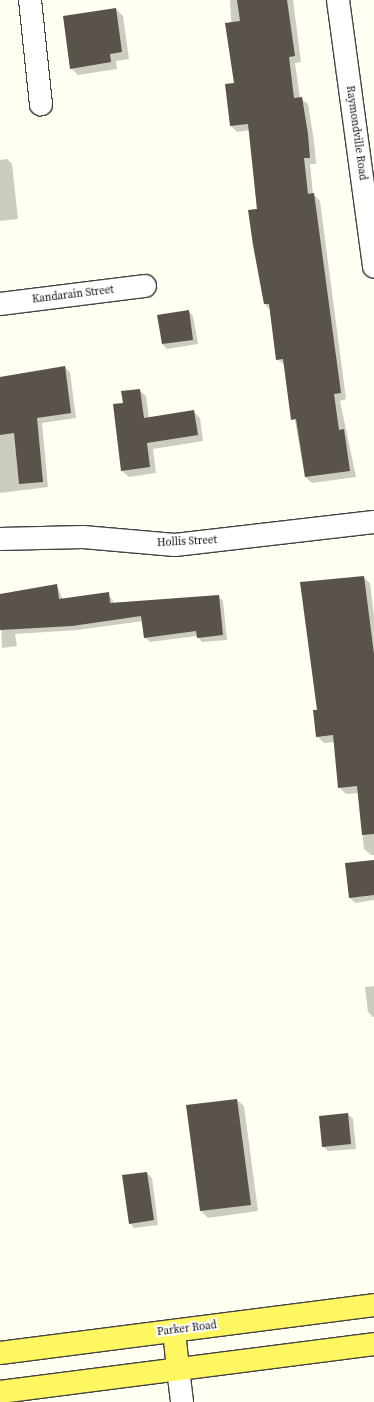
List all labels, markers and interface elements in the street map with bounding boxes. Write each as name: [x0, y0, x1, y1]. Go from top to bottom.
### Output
street label: Raymondville Road: [343, 85, 369, 181]
street label: Kandarain Street: [31, 283, 115, 307]
street label: Hollis Street: [157, 534, 217, 550]
street label: Parker Road: [156, 1319, 218, 1339]

